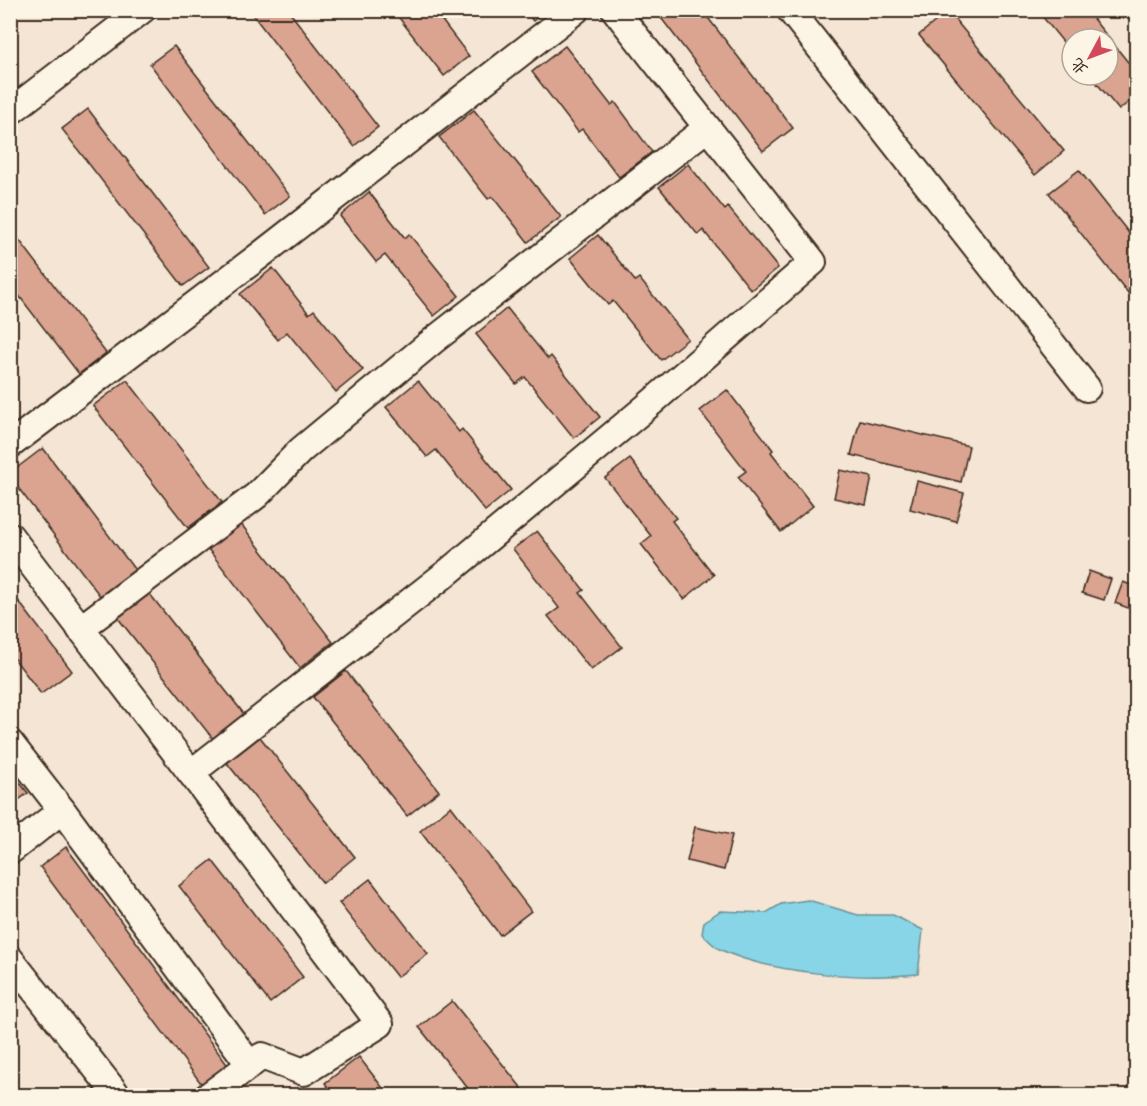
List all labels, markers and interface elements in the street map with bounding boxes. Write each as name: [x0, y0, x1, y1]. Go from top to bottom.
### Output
north arrow: [1060, 27, 1120, 87]
text: 北: [1065, 54, 1091, 80]

